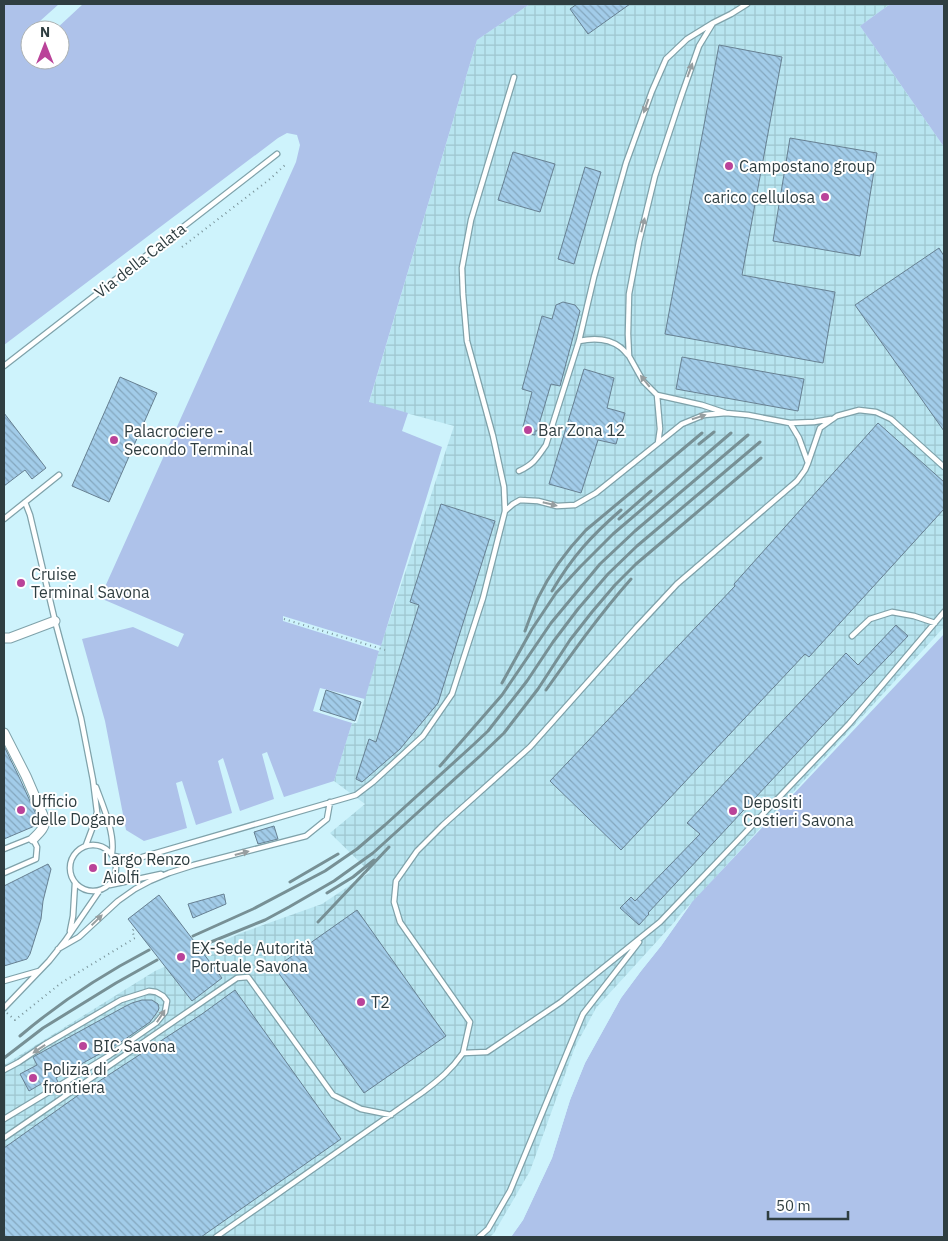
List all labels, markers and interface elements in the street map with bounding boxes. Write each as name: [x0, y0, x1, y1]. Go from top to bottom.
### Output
north arrow: [20, 20, 70, 70]
text: N: [40, 23, 50, 41]
one-way arrow: [686, 62, 694, 77]
one-way arrow: [642, 99, 650, 114]
place label: Campostano group: [739, 156, 875, 176]
marker: Campostano group: [723, 160, 735, 172]
place label: carico cellulosa: [704, 187, 815, 207]
marker: carico cellulosa: [819, 191, 831, 203]
street label: Via della Calata: [90, 218, 190, 302]
one-way arrow: [639, 218, 647, 233]
one-way arrow: [639, 375, 650, 388]
one-way arrow: [692, 413, 707, 421]
place label: Bar Zona 12: [538, 420, 625, 440]
place label: Palacrociere - Secondo Terminal: [124, 421, 253, 459]
marker: Bar Zona 12: [522, 424, 534, 436]
marker: Palacrociere - Secondo Terminal: [108, 434, 120, 446]
one-way arrow: [542, 500, 557, 508]
place label: Cruise Terminal Savona: [31, 564, 150, 602]
marker: Cruise Terminal Savona: [15, 577, 27, 589]
place label: Ufficio delle Dogane: [31, 791, 125, 829]
place label: Depositi Costieri Savona: [743, 792, 854, 830]
marker: Ufficio delle Dogane: [15, 804, 27, 816]
marker: Depositi Costieri Savona: [727, 805, 739, 817]
place label: Largo Renzo Aiolfi: [103, 849, 190, 887]
one-way arrow: [234, 849, 249, 857]
marker: Largo Renzo Aiolfi: [87, 862, 99, 874]
one-way arrow: [90, 914, 102, 926]
place label: EX-Sede Autorità Portuale Savona: [191, 938, 314, 976]
marker: EX-Sede Autorità Portuale Savona: [175, 951, 187, 963]
place label: T2: [371, 992, 390, 1012]
marker: T2: [355, 996, 367, 1008]
one-way arrow: [156, 1009, 165, 1022]
place label: BIC Savona: [93, 1036, 176, 1056]
marker: BIC Savona: [77, 1040, 89, 1052]
one-way arrow: [32, 1044, 46, 1054]
place label: Polizia di frontiera: [43, 1059, 107, 1097]
marker: Polizia di frontiera: [27, 1072, 39, 1084]
scale bar: [768, 1188, 848, 1220]
text: 50 m: [776, 1196, 811, 1215]

